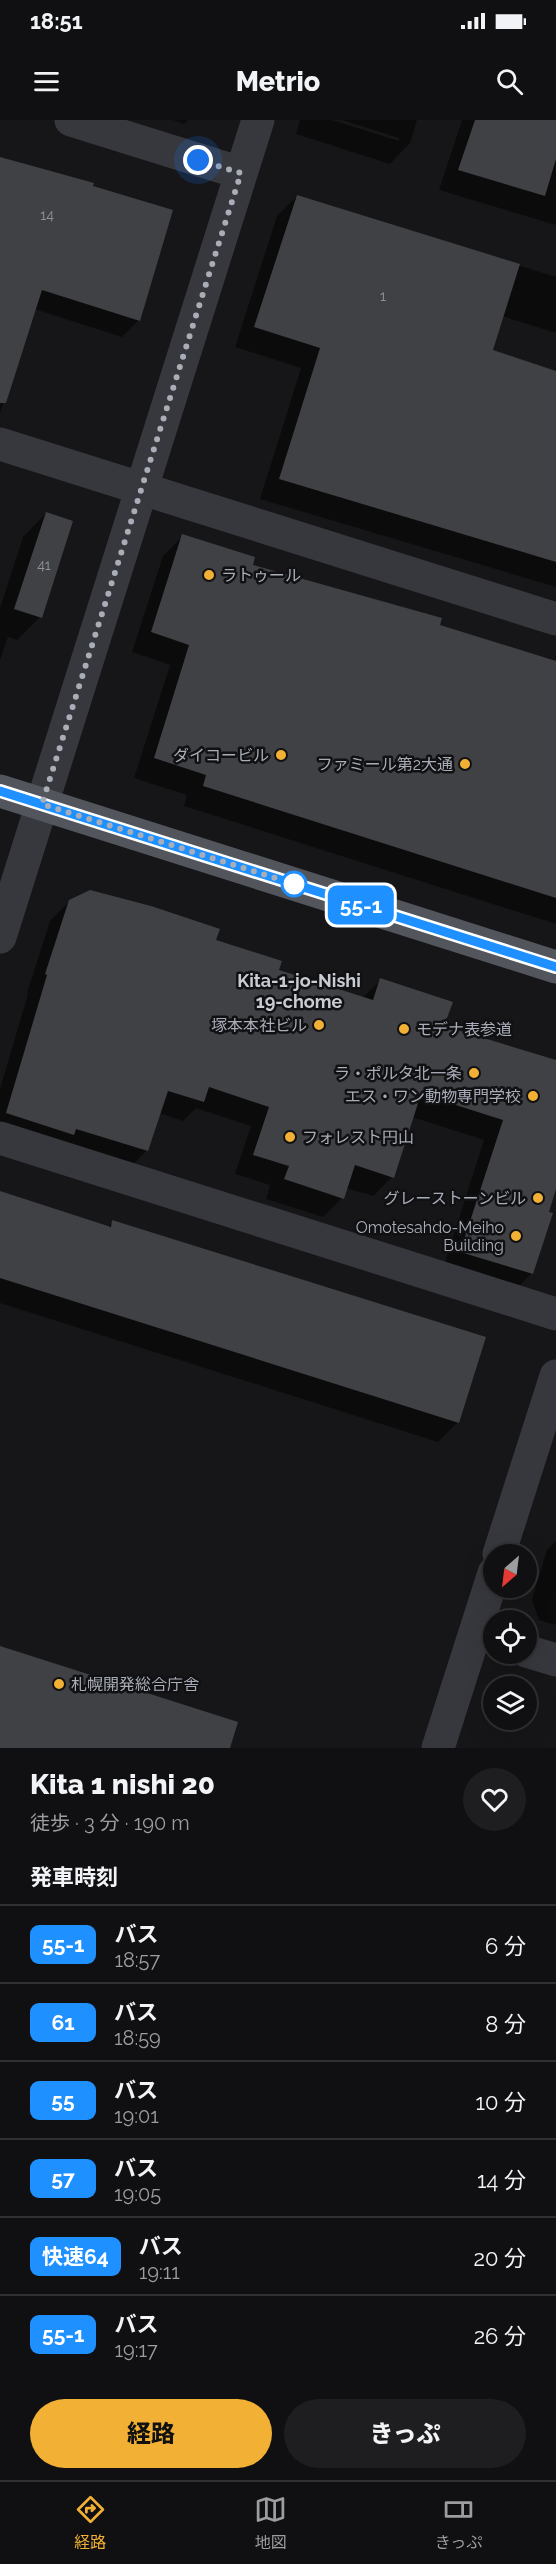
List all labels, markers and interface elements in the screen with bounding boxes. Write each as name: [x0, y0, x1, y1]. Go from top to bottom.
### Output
text: 18:51: [30, 8, 83, 34]
icon: menu: [30, 65, 63, 98]
icon: search: [493, 65, 526, 98]
text: Metrio: [236, 66, 320, 97]
your location: [183, 145, 213, 175]
house number: 14: [40, 207, 54, 223]
house number: 1: [380, 288, 386, 304]
house number: 41: [37, 557, 51, 573]
place label: ラトゥール: [221, 566, 301, 585]
marker: ラトゥール: [202, 568, 216, 582]
place label: ダイコービル: [173, 746, 269, 765]
marker: ダイコービル: [274, 748, 288, 762]
place label: ファミール第2大通: [317, 755, 453, 774]
marker: ファミール第2大通: [458, 757, 472, 771]
unlabelled marker: [281, 871, 307, 897]
line badge: 55-1: [319, 886, 403, 924]
text: 55-1: [340, 893, 382, 918]
district label: Kita-1-jo-Nishi 19-chome: [237, 970, 361, 1012]
place label: 塚本本社ビル: [211, 1016, 307, 1035]
marker: 塚本本社ビル: [312, 1018, 326, 1032]
place label: モデナ表参道: [416, 1020, 512, 1039]
marker: モデナ表参道: [397, 1022, 411, 1036]
place label: ラ・ポルタ北一条: [334, 1064, 462, 1083]
marker: ラ・ポルタ北一条: [467, 1066, 481, 1080]
place label: エス・ワン動物専門学校: [345, 1087, 521, 1106]
marker: エス・ワン動物専門学校: [526, 1089, 540, 1103]
place label: フォレスト円山: [302, 1128, 414, 1147]
marker: フォレスト円山: [283, 1130, 297, 1144]
place label: グレーストーンビル: [384, 1189, 526, 1208]
marker: グレーストーンビル: [531, 1191, 545, 1205]
place label: Omotesahdo-Meiho Building: [356, 1218, 504, 1255]
marker: Omotesahdo-Meiho Building: [509, 1229, 523, 1243]
north arrow: [483, 1544, 537, 1598]
map controls: [483, 1544, 537, 1730]
button: locate: [483, 1610, 537, 1664]
place label: 札幌開発総合庁舎: [71, 1675, 199, 1694]
button: layers: [483, 1676, 537, 1730]
marker: 札幌開発総合庁舎: [52, 1677, 66, 1691]
text: Kita 1 nishi 20: [30, 1768, 215, 1801]
button: heart: [463, 1768, 526, 1831]
text: 徒歩 · 3 分 · 190 m: [30, 1811, 190, 1835]
text: 発車時刻: [30, 1864, 118, 1890]
text: バス: [114, 1921, 158, 1947]
text: 55-1: [42, 1932, 84, 1957]
text: 6 分: [485, 1933, 526, 1959]
text: 18:57: [114, 1948, 160, 1972]
text: バス: [114, 1999, 158, 2025]
text: 61: [51, 2010, 75, 2035]
text: 8 分: [485, 2011, 526, 2037]
text: 18:59: [114, 2026, 161, 2050]
text: バス: [114, 2077, 158, 2103]
text: 55: [51, 2088, 75, 2113]
text: 10 分: [476, 2089, 526, 2115]
text: 19:01: [114, 2104, 159, 2128]
text: バス: [114, 2155, 158, 2181]
text: 57: [51, 2166, 75, 2191]
text: 14 分: [477, 2167, 526, 2193]
text: 19:05: [114, 2182, 161, 2206]
text: バス: [139, 2233, 183, 2259]
text: 快速64: [42, 2244, 109, 2269]
text: 20 分: [473, 2245, 526, 2271]
text: 19:11: [139, 2260, 180, 2284]
text: バス: [114, 2311, 158, 2337]
text: 55-1: [42, 2322, 84, 2347]
text: 26 分: [474, 2323, 526, 2349]
text: 19:17: [114, 2338, 158, 2362]
button: 経路: [30, 2399, 272, 2468]
button: きっぷ: [284, 2399, 526, 2468]
tab: 経路: [74, 2493, 107, 2553]
tab: 地図: [254, 2493, 287, 2553]
tab: きっぷ: [435, 2493, 482, 2553]

